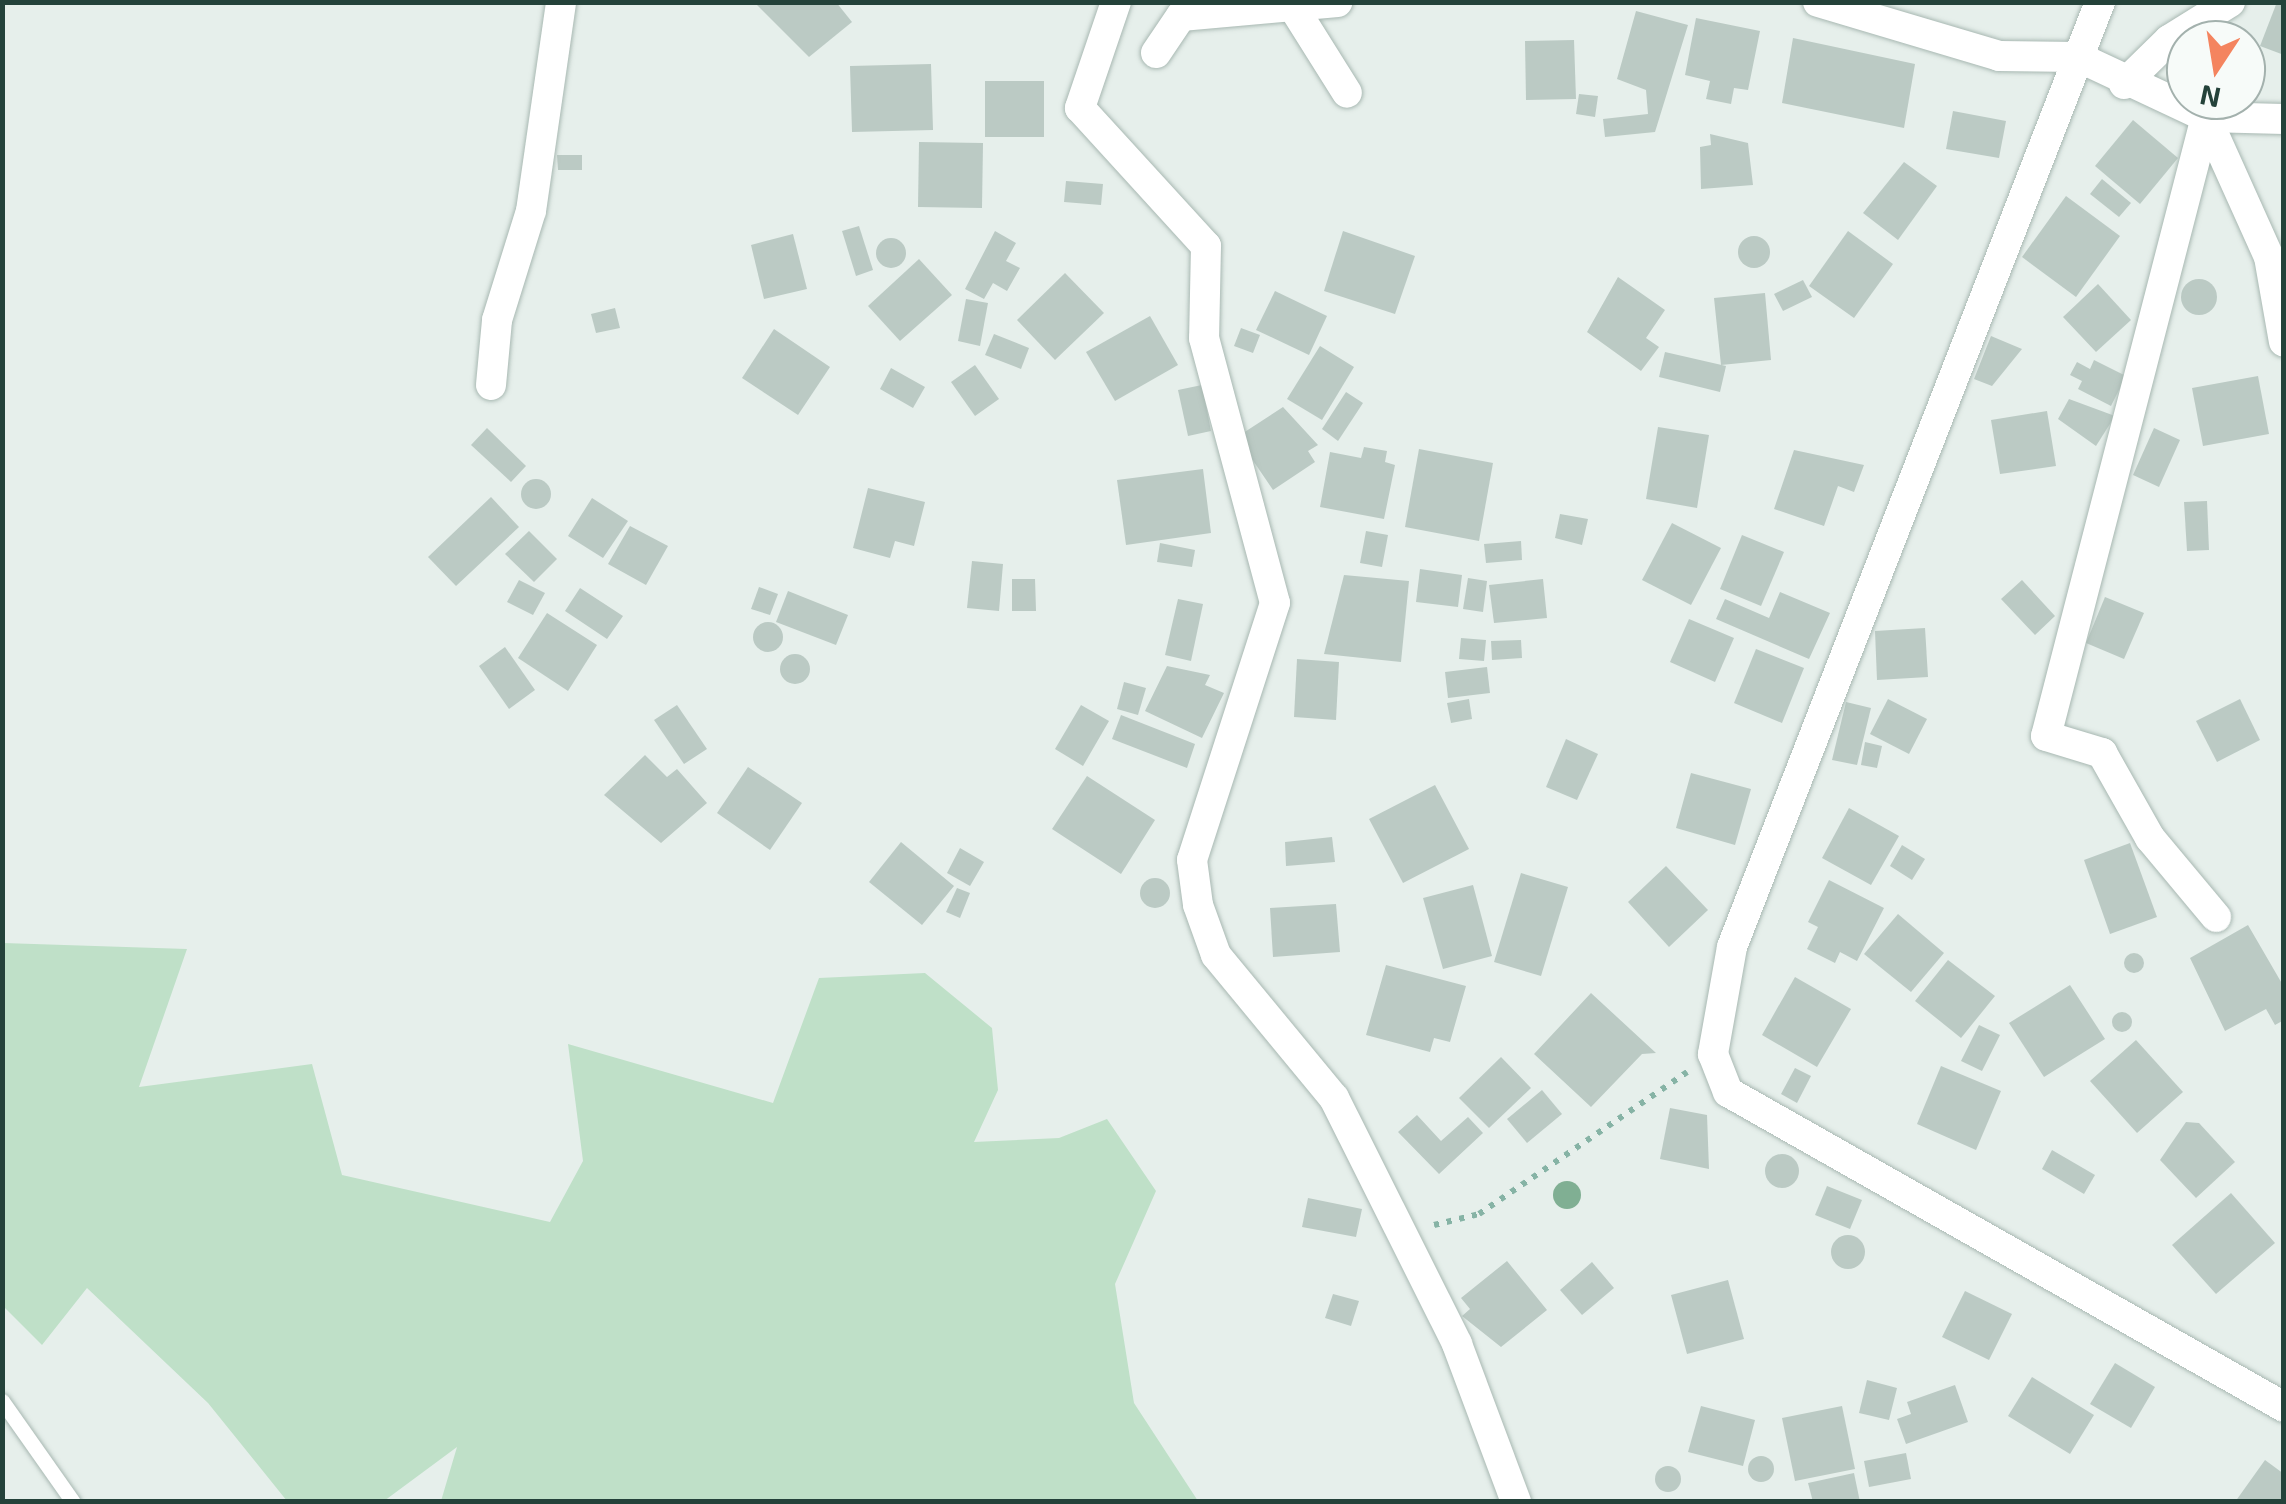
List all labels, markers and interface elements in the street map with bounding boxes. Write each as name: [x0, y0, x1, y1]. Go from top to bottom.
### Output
north arrow: [2166, 20, 2266, 120]
text: N: [2197, 79, 2224, 116]

